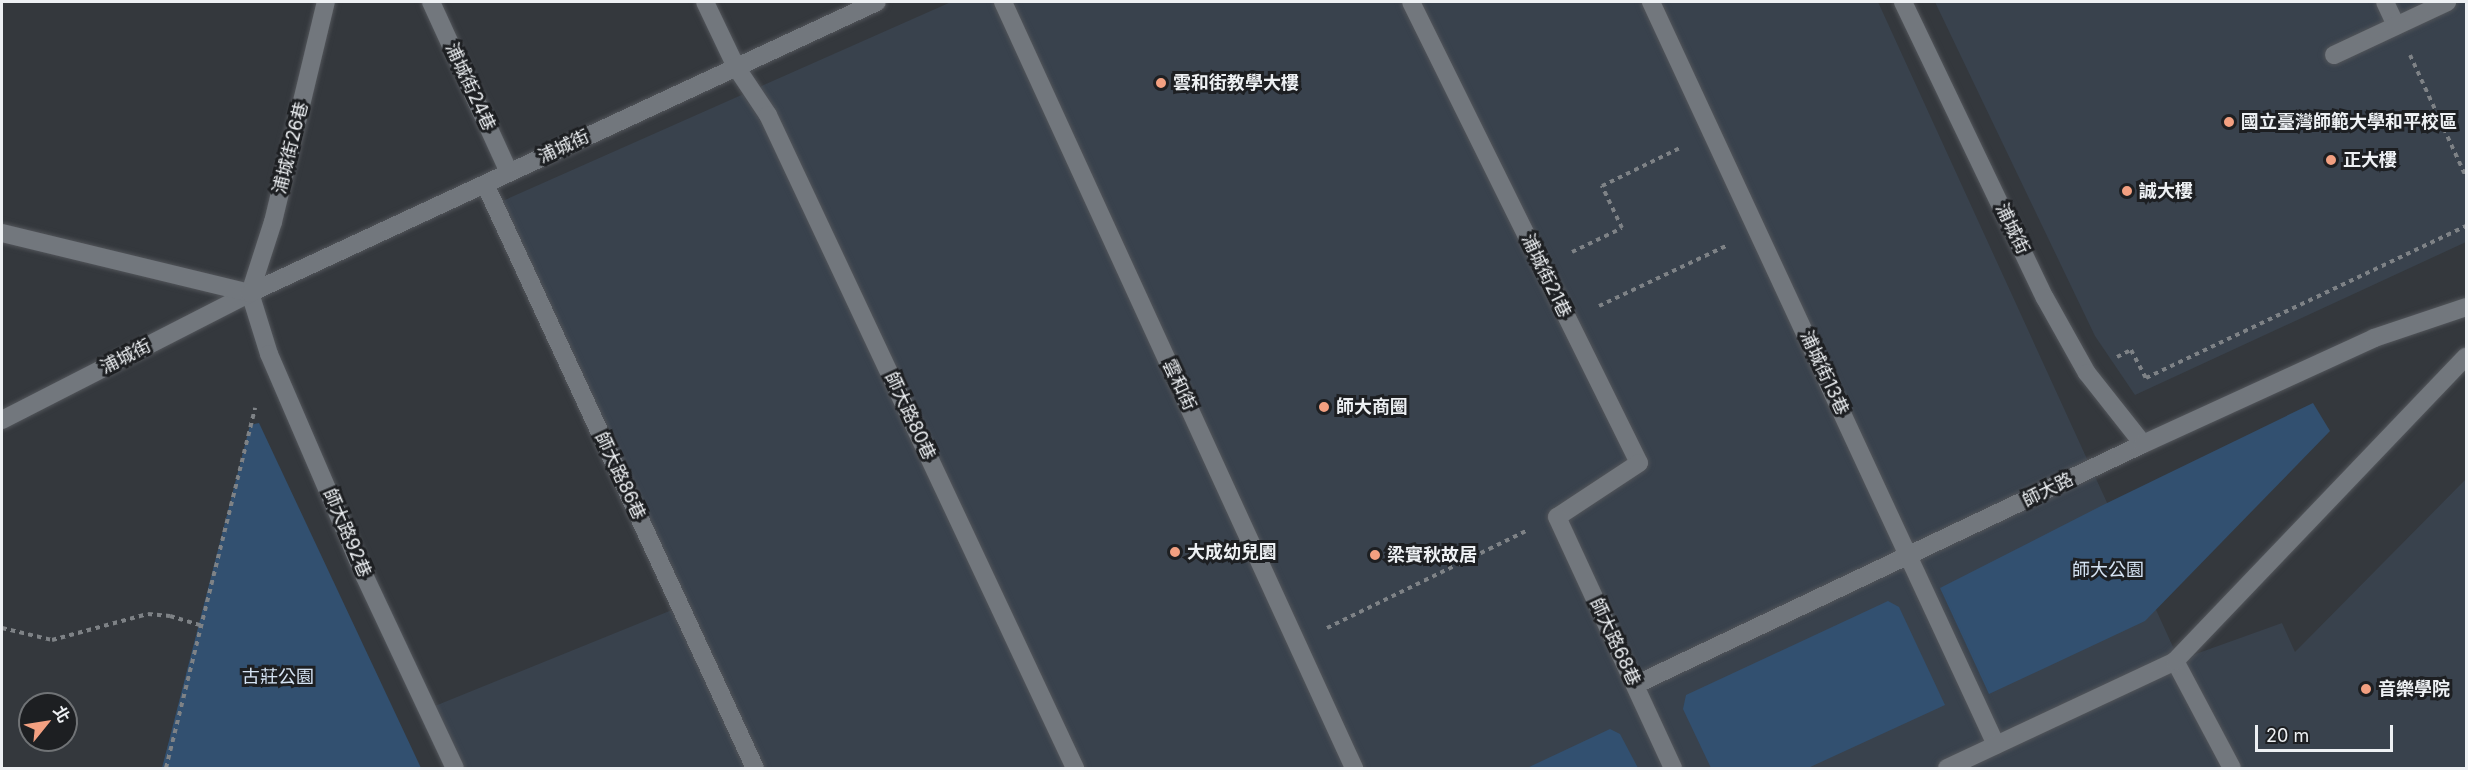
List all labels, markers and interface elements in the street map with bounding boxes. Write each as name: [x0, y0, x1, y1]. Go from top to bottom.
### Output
street label: 浦城街24巷: [440, 40, 500, 134]
place label: 雲和街教學大樓: [1173, 72, 1299, 94]
marker: 雲和街教學大樓: [1154, 76, 1168, 90]
street label: 浦城街26巷: [269, 100, 313, 196]
place label: 國立臺灣師範大學和平校區: [2241, 111, 2457, 133]
marker: 國立臺灣師範大學和平校區: [2222, 115, 2236, 129]
street label: 浦城街: [535, 126, 593, 168]
place label: 正大樓: [2343, 149, 2397, 171]
marker: 正大樓: [2324, 153, 2338, 167]
place label: 誠大樓: [2139, 180, 2193, 202]
marker: 誠大樓: [2120, 184, 2134, 198]
street label: 浦城街: [1990, 200, 2034, 258]
street label: 浦城街21巷: [1517, 231, 1575, 321]
street label: 浦城街13巷: [1795, 327, 1853, 419]
street label: 浦城街: [97, 335, 155, 379]
street label: 雲和街: [1158, 356, 1200, 414]
street label: 師大路80巷: [880, 369, 940, 463]
place label: 師大商圈: [1336, 396, 1408, 418]
marker: 師大商圈: [1317, 400, 1331, 414]
street label: 師大路86巷: [590, 429, 650, 523]
street label: 師大路: [2019, 468, 2077, 512]
street label: 師大路92巷: [319, 485, 375, 581]
place label: 大成幼兒園: [1187, 541, 1277, 563]
place label: 梁實秋故居: [1387, 544, 1477, 566]
marker: 大成幼兒園: [1168, 545, 1182, 559]
marker: 梁實秋故居: [1368, 548, 1382, 562]
park label: 師大公園: [2072, 559, 2144, 581]
street label: 師大路68巷: [1585, 595, 1645, 689]
park label: 古莊公園: [242, 666, 314, 688]
place label: 音樂學院: [2378, 678, 2450, 700]
marker: 音樂學院: [2359, 682, 2373, 696]
north arrow: [18, 692, 78, 752]
text: 北: [49, 702, 75, 726]
scale bar: [2258, 713, 2396, 751]
text: 20 m: [2266, 725, 2309, 746]

